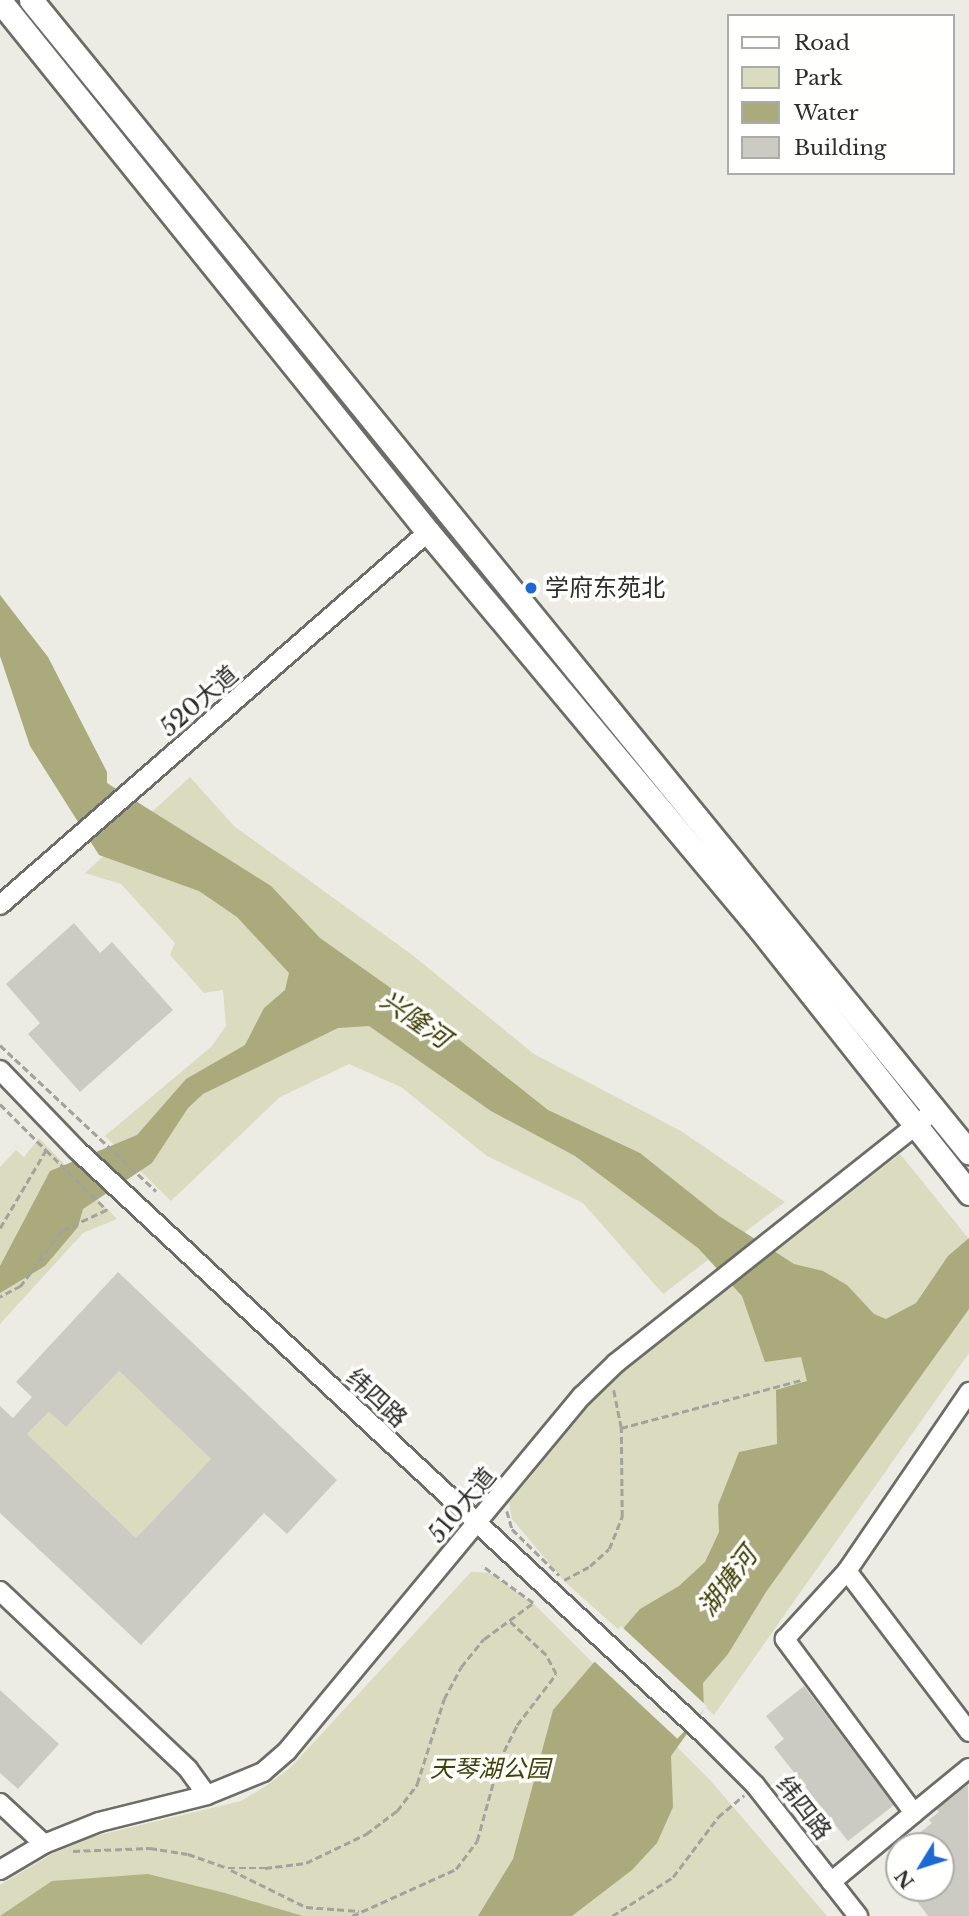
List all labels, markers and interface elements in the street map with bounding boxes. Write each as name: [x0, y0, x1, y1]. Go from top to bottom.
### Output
legend: [727, 14, 955, 175]
text: Road: [794, 30, 850, 56]
text: Park: [794, 65, 843, 91]
text: Water: [794, 100, 858, 126]
text: Building: [794, 135, 886, 161]
place label: 学府东苑北: [545, 574, 665, 602]
marker: 学府东苑北: [523, 580, 539, 596]
street label: 520大道: [154, 659, 244, 743]
water label: 兴隆河: [374, 985, 456, 1055]
street label: 纬四路: [341, 1363, 413, 1433]
street label: 510大道: [422, 1461, 502, 1549]
water label: 湖塘河: [692, 1541, 764, 1623]
park label: 天琴湖公园: [430, 1755, 550, 1783]
street label: 纬四路: [770, 1771, 838, 1845]
north arrow: [885, 1832, 955, 1902]
text: N: [890, 1865, 919, 1893]

